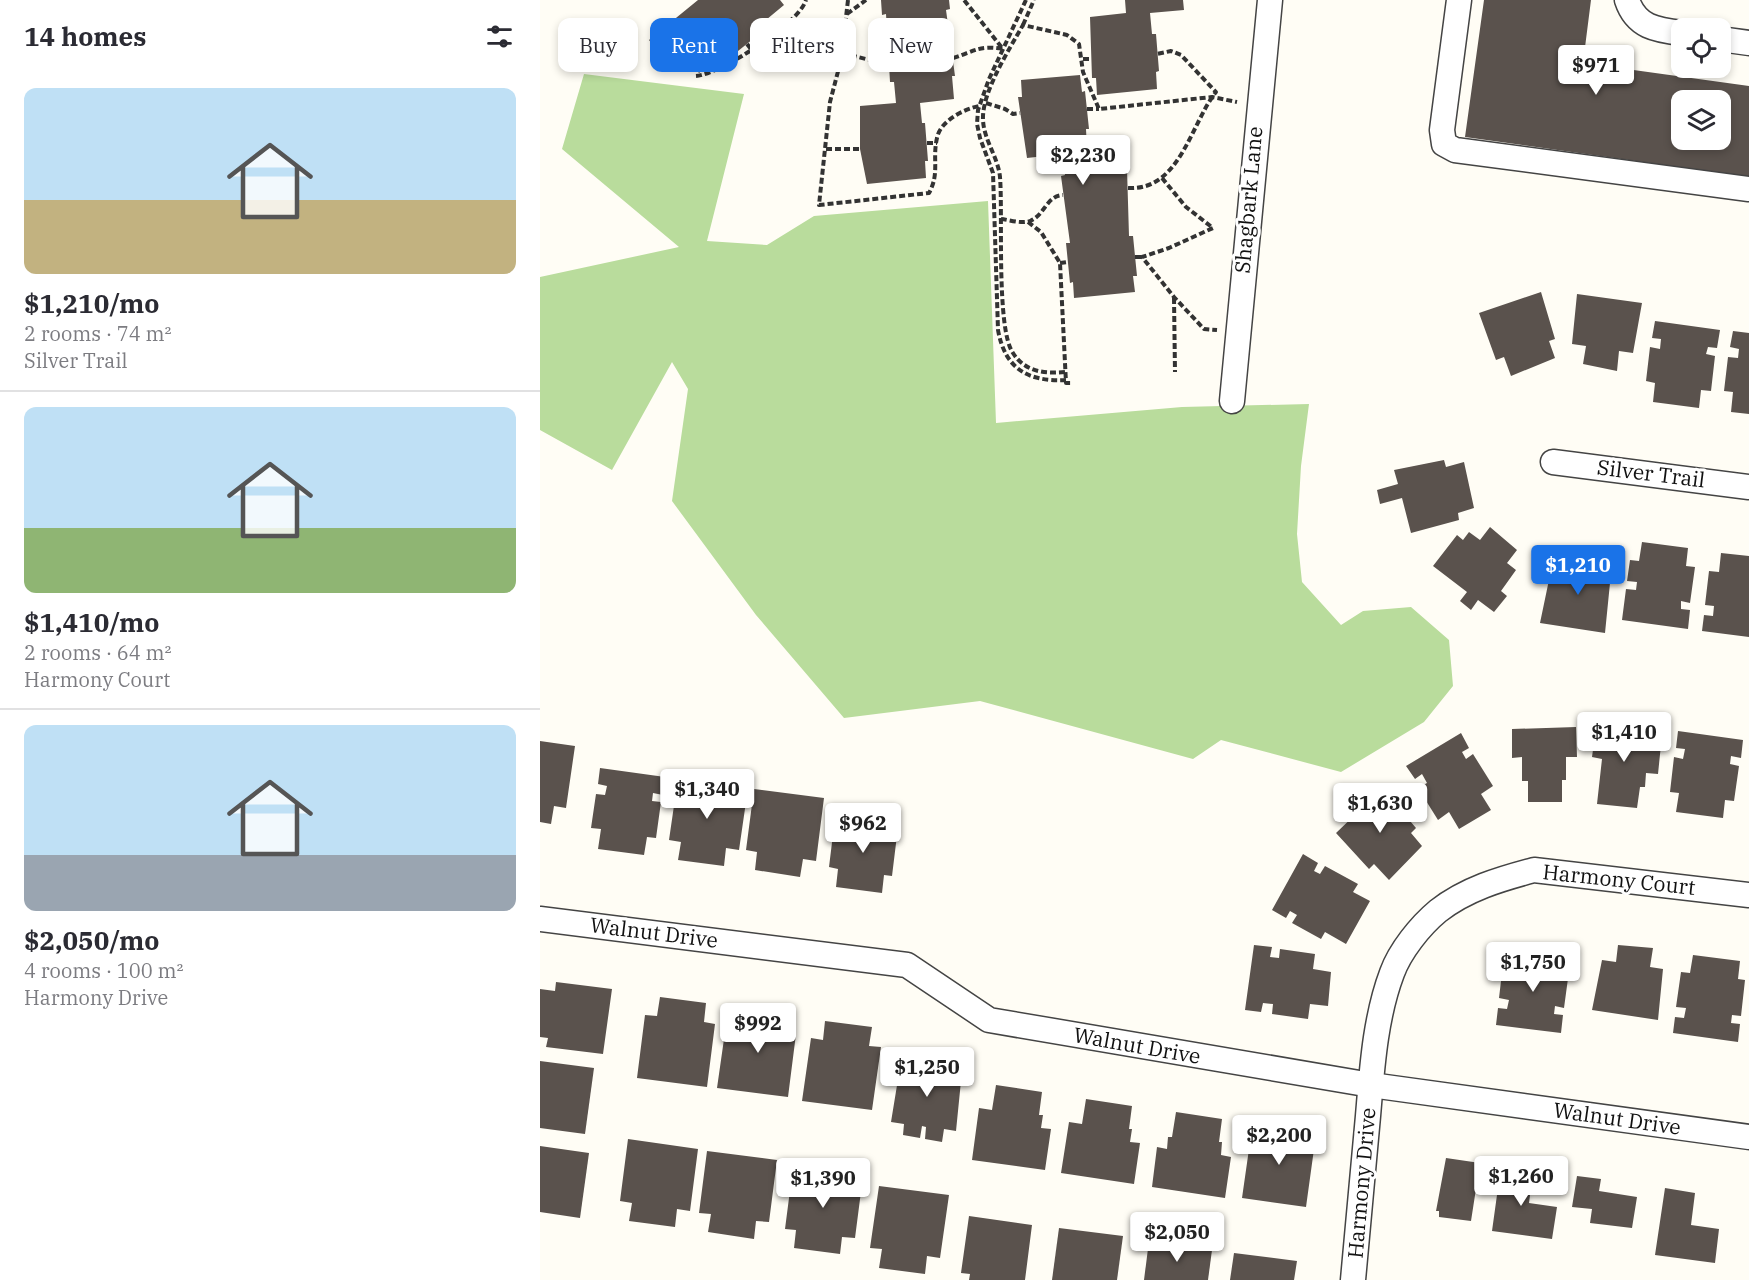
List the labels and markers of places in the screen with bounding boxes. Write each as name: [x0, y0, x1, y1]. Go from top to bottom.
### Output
pin: $971: [1560, 45, 1632, 96]
pin: $2,230: [1034, 135, 1132, 186]
pin: $1,210: [1529, 545, 1627, 596]
pin: $1,410: [1575, 712, 1673, 763]
pin: $1,340: [658, 769, 756, 820]
pin: $1,630: [1331, 783, 1429, 834]
pin: $962: [827, 803, 899, 854]
pin: $1,750: [1484, 942, 1582, 993]
pin: $992: [722, 1003, 794, 1054]
pin: $1,250: [878, 1047, 976, 1098]
pin: $2,200: [1230, 1115, 1328, 1166]
pin: $1,260: [1472, 1156, 1570, 1207]
pin: $1,390: [774, 1158, 872, 1209]
pin: $2,050: [1128, 1212, 1226, 1263]

